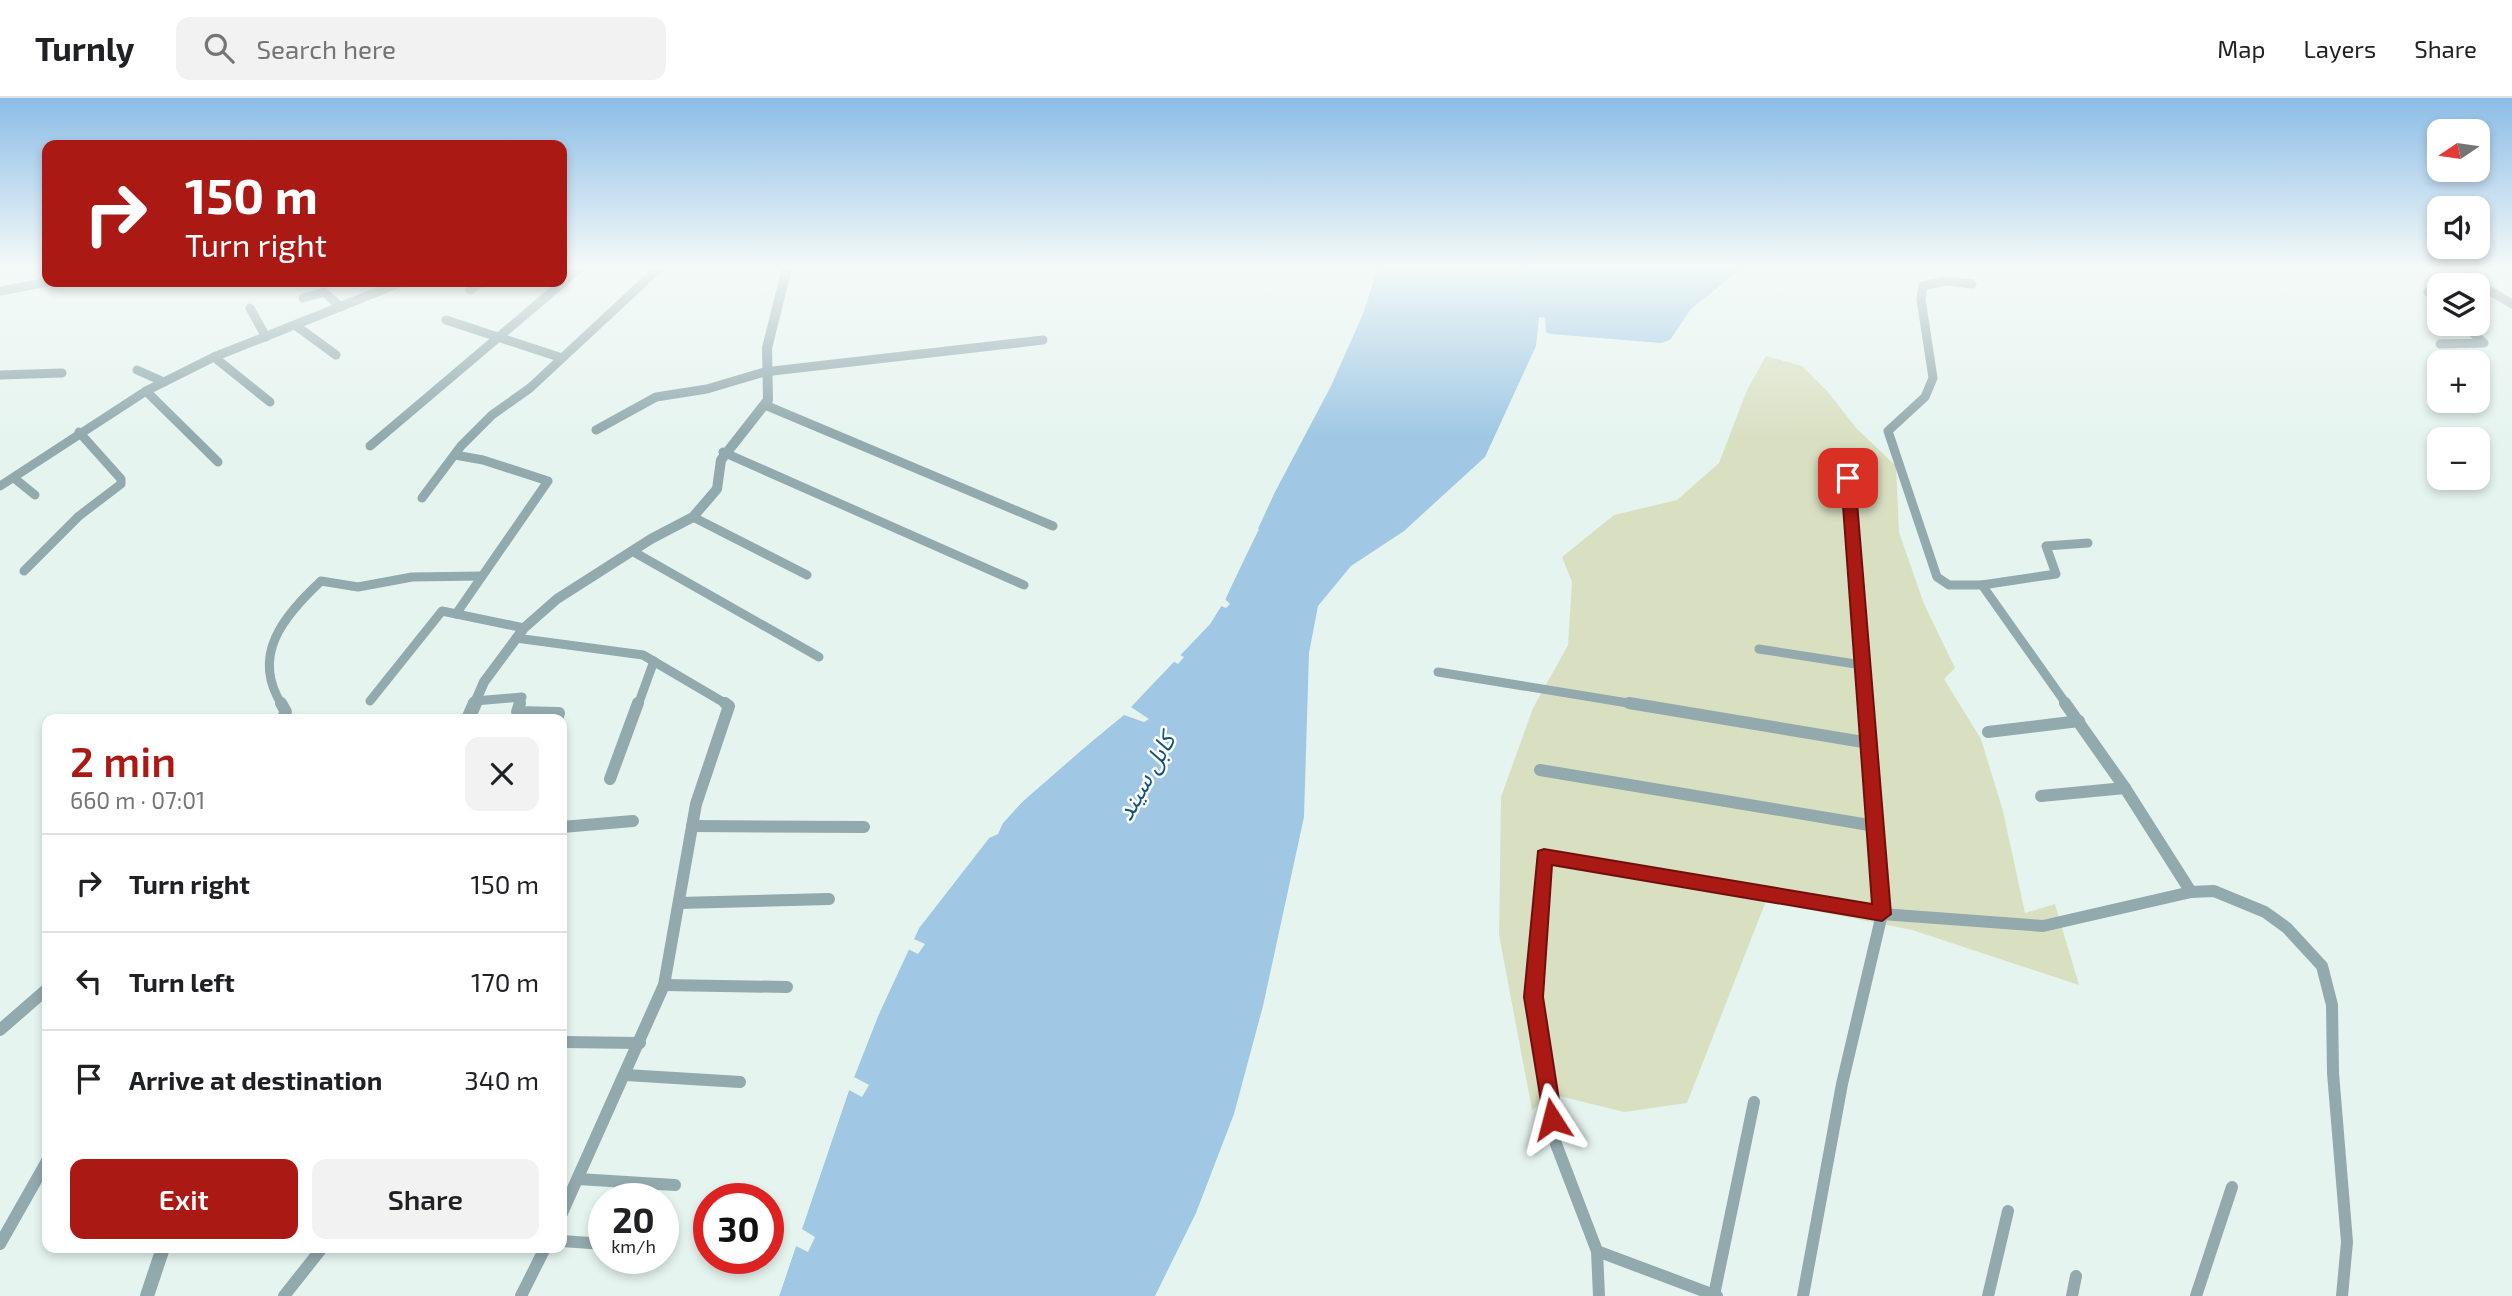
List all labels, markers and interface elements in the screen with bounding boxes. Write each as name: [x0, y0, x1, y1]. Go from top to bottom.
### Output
search box: [176, 17, 666, 80]
text: Turnly: [35, 28, 134, 68]
icon: search: [200, 29, 238, 67]
text: Search here: [256, 33, 396, 64]
text: Map: [2217, 34, 2265, 63]
text: Layers: [2303, 34, 2376, 63]
text: Share: [2414, 34, 2477, 63]
north arrow: [2427, 119, 2490, 182]
map controls: [2427, 119, 2490, 490]
text: 150 m: [185, 165, 318, 224]
icon: right: [70, 168, 161, 259]
button: sound: [2427, 196, 2490, 259]
text: Turn right: [185, 225, 327, 263]
button: layers: [2427, 273, 2490, 336]
button: +: [2427, 350, 2490, 413]
button: −: [2427, 427, 2490, 490]
pin: [1818, 448, 1878, 508]
icon: arrive: [1829, 459, 1867, 497]
water label: کابل سيند: [1109, 724, 1183, 825]
text: 2 min: [70, 735, 176, 785]
button: close: [465, 737, 539, 811]
text: 660 m · 07:01: [70, 786, 205, 814]
icon: right: [70, 864, 108, 902]
text: Turn right: [129, 868, 250, 899]
text: 150 m: [470, 868, 539, 899]
icon: left: [70, 962, 108, 1000]
text: Turn left: [129, 966, 235, 997]
text: 170 m: [471, 966, 539, 997]
icon: arrive: [70, 1060, 108, 1098]
text: Arrive at destination: [129, 1064, 382, 1095]
text: 340 m: [464, 1064, 539, 1095]
position arrow: [1515, 1082, 1589, 1156]
button: Exit: [70, 1159, 298, 1239]
button: Share: [312, 1159, 539, 1239]
speed limit sign: 30: [693, 1183, 784, 1274]
text: 20: [612, 1198, 655, 1240]
text: km/h: [611, 1235, 656, 1257]

